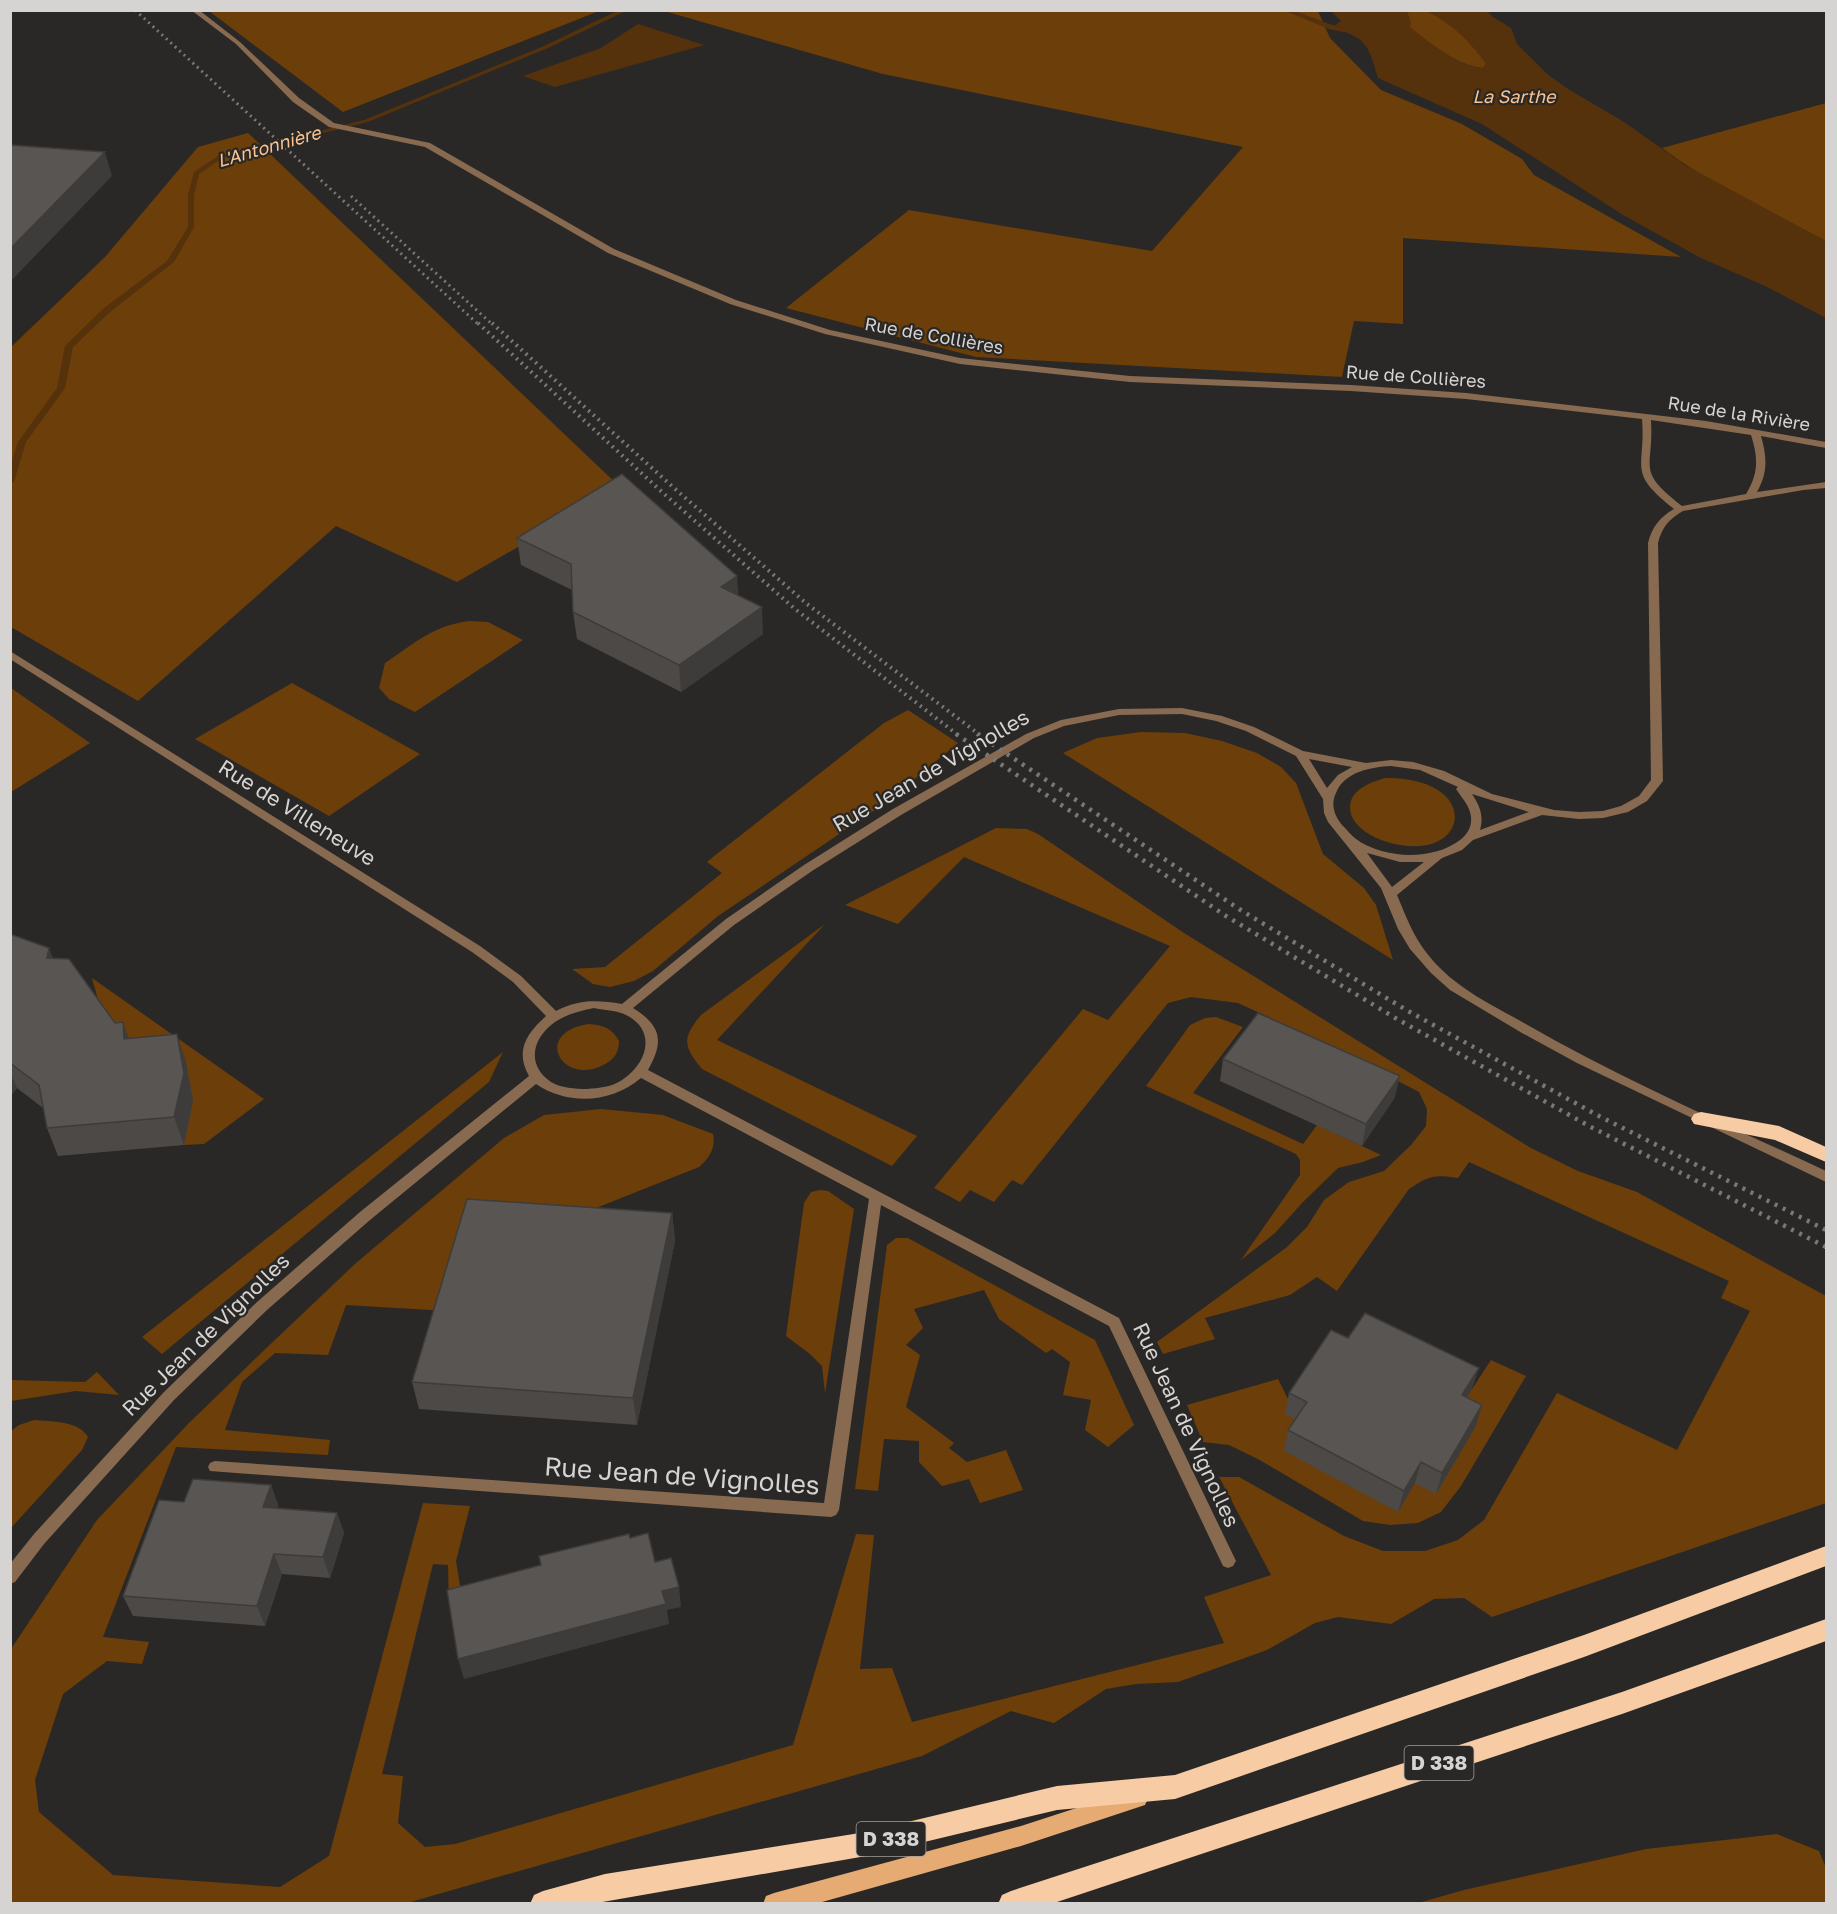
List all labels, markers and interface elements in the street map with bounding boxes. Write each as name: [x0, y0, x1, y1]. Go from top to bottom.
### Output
water label: La Sarthe: [1473, 85, 1557, 107]
water label: L'Antonnière: [214, 120, 324, 171]
street label: Rue de Collières: [863, 312, 1005, 358]
street label: Rue de Collières: [1345, 360, 1487, 392]
street label: Rue de la Rivière: [1666, 391, 1812, 435]
street label: Rue Jean de Vignolles: [827, 703, 1034, 837]
street label: Rue de Villeneuve: [214, 753, 381, 871]
street label: Rue Jean de Vignolles: [116, 1248, 294, 1421]
street label: Rue Jean de Vignolles: [1128, 1318, 1246, 1531]
street label: Rue Jean de Vignolles: [543, 1450, 821, 1501]
road number: D 338: [1404, 1746, 1474, 1780]
road number: D 338: [856, 1822, 926, 1856]

